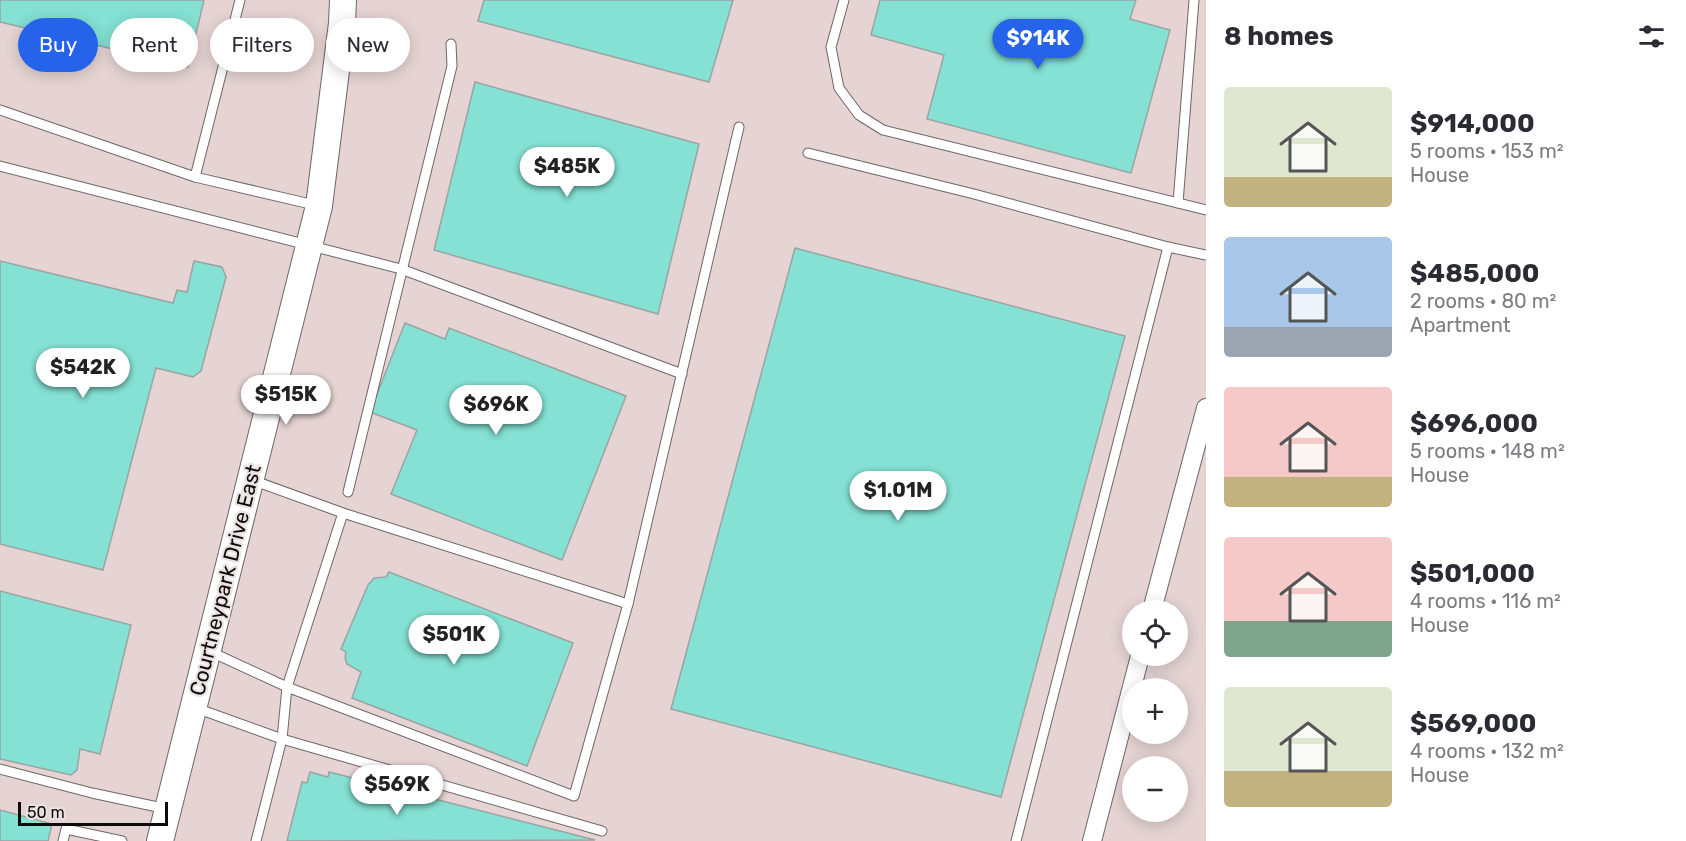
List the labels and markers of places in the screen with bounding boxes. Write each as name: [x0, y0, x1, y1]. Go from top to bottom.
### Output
pin: $914K: [996, 19, 1080, 70]
pin: $485K: [525, 147, 609, 198]
pin: $542K: [41, 348, 125, 399]
pin: $515K: [244, 375, 328, 426]
pin: $696K: [454, 385, 538, 436]
pin: $1.01M: [849, 471, 947, 522]
pin: $501K: [412, 615, 496, 666]
pin: $569K: [355, 765, 439, 816]

